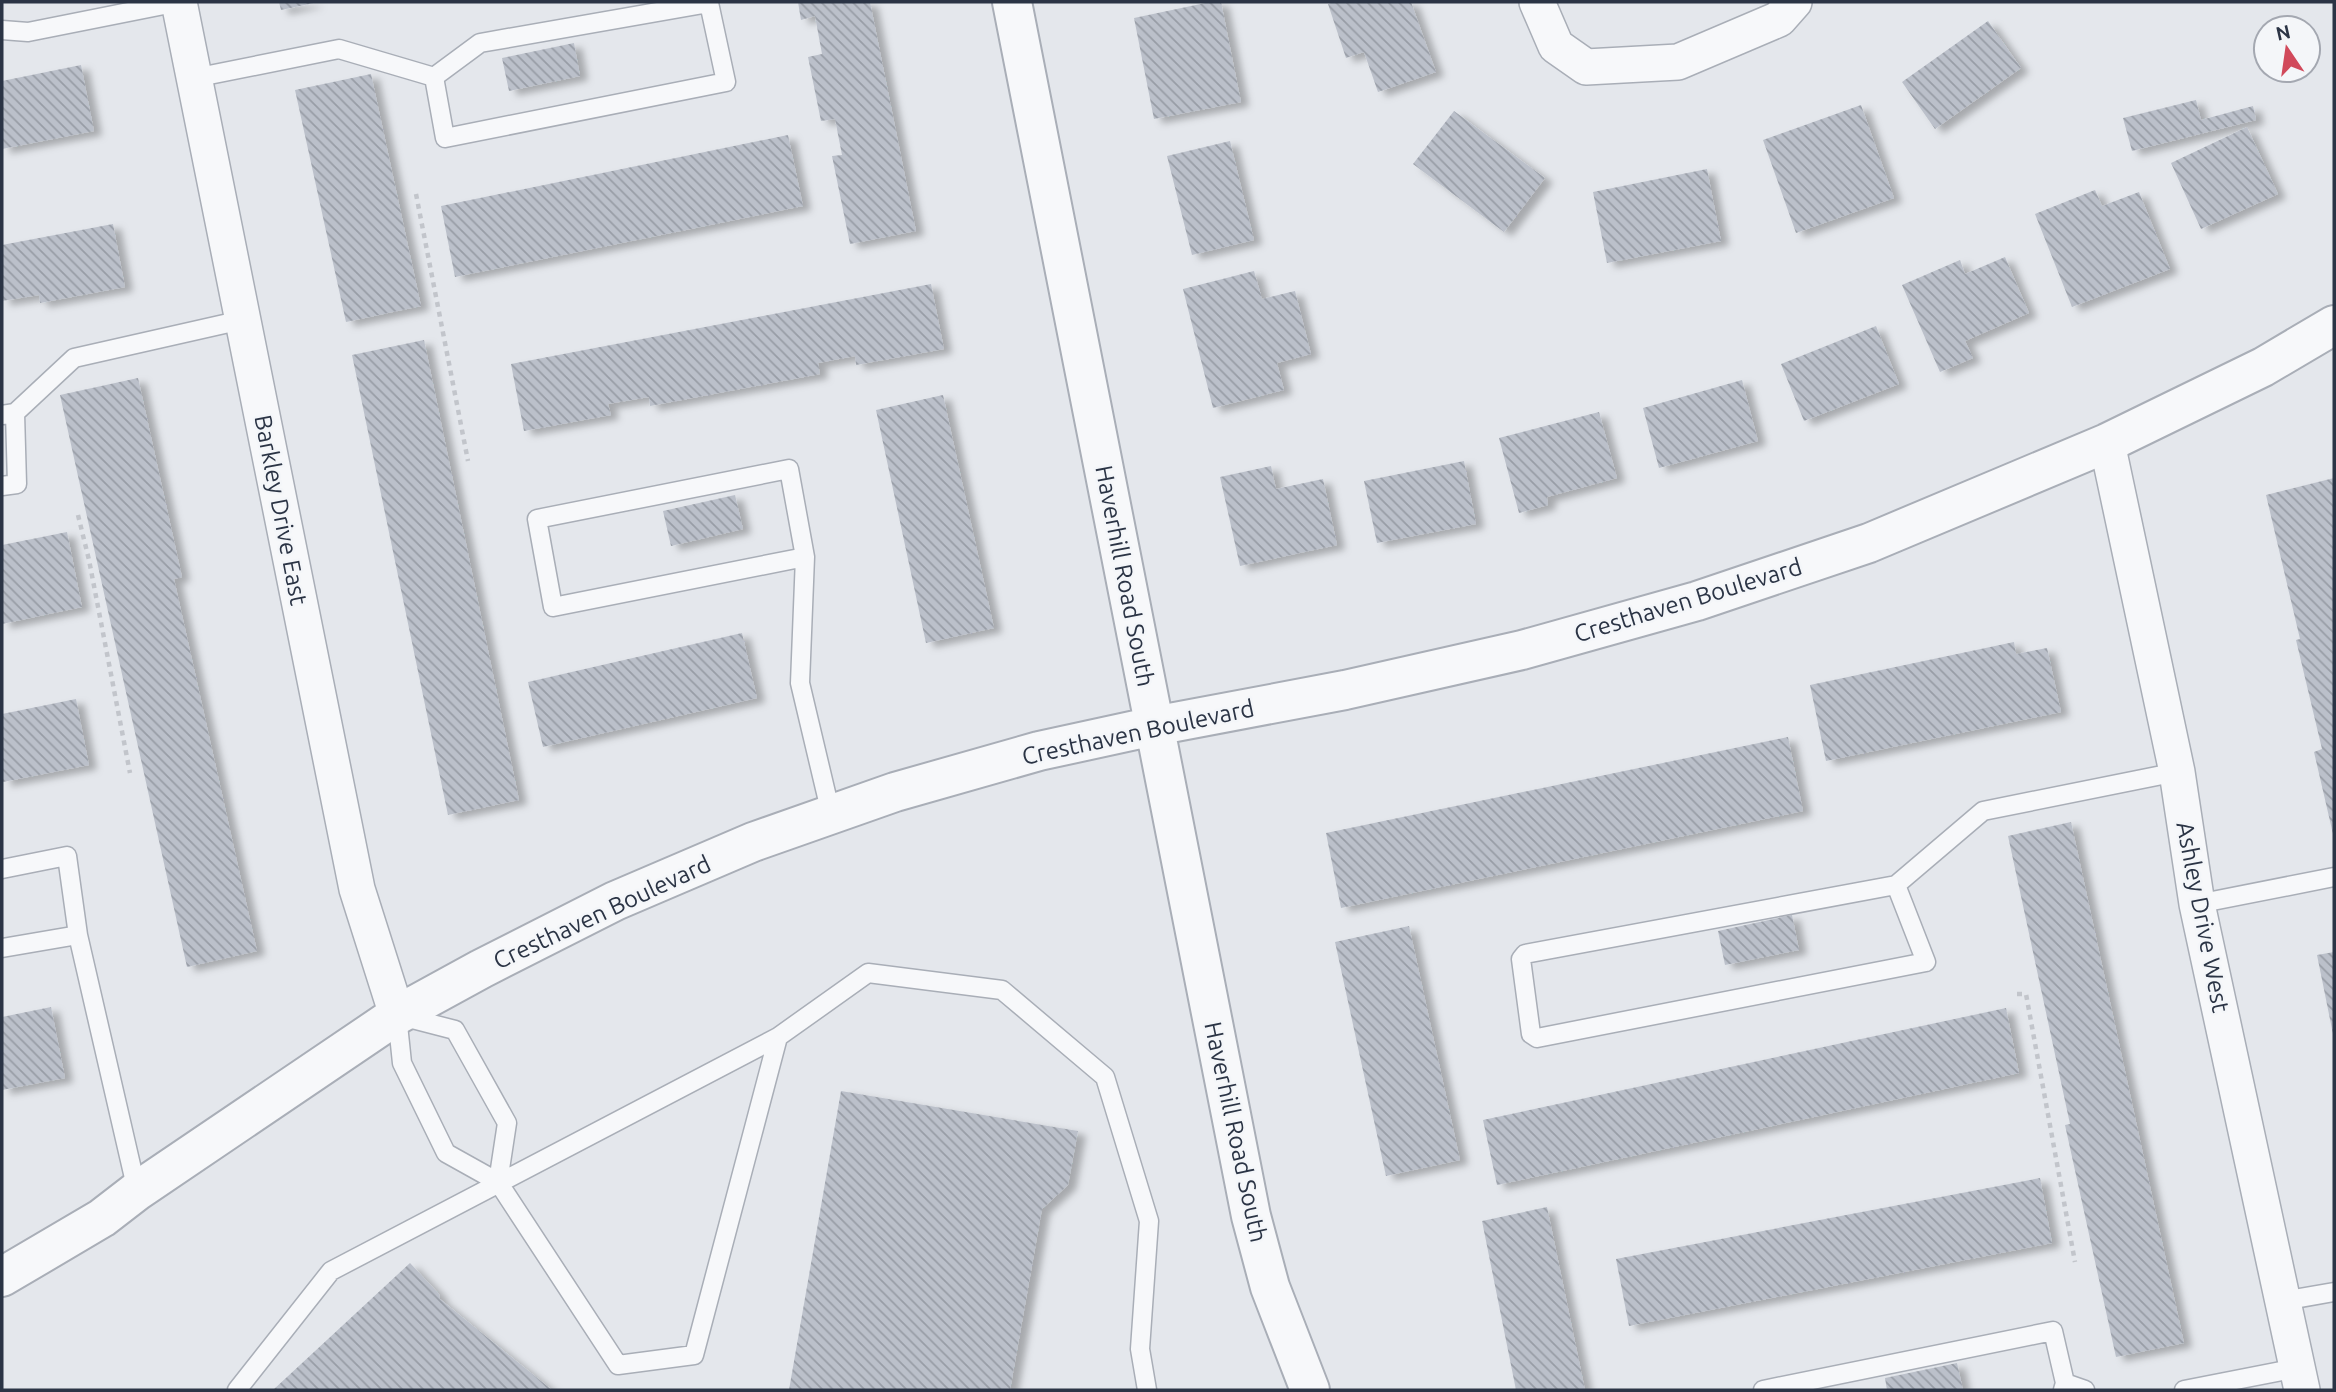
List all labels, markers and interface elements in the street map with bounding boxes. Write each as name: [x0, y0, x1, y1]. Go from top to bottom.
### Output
north arrow: [2252, 14, 2322, 84]
text: N: [2274, 20, 2293, 45]
street label: Barkley Drive East: [249, 413, 313, 608]
street label: Haverhill Road South: [1090, 463, 1160, 689]
street label: Cresthaven Boulevard: [1571, 552, 1805, 648]
street label: Cresthaven Boulevard: [1019, 694, 1257, 770]
street label: Ashley Drive West: [2171, 819, 2235, 1015]
street label: Cresthaven Boulevard: [489, 850, 715, 974]
street label: Haverhill Road South: [1199, 1019, 1273, 1245]

